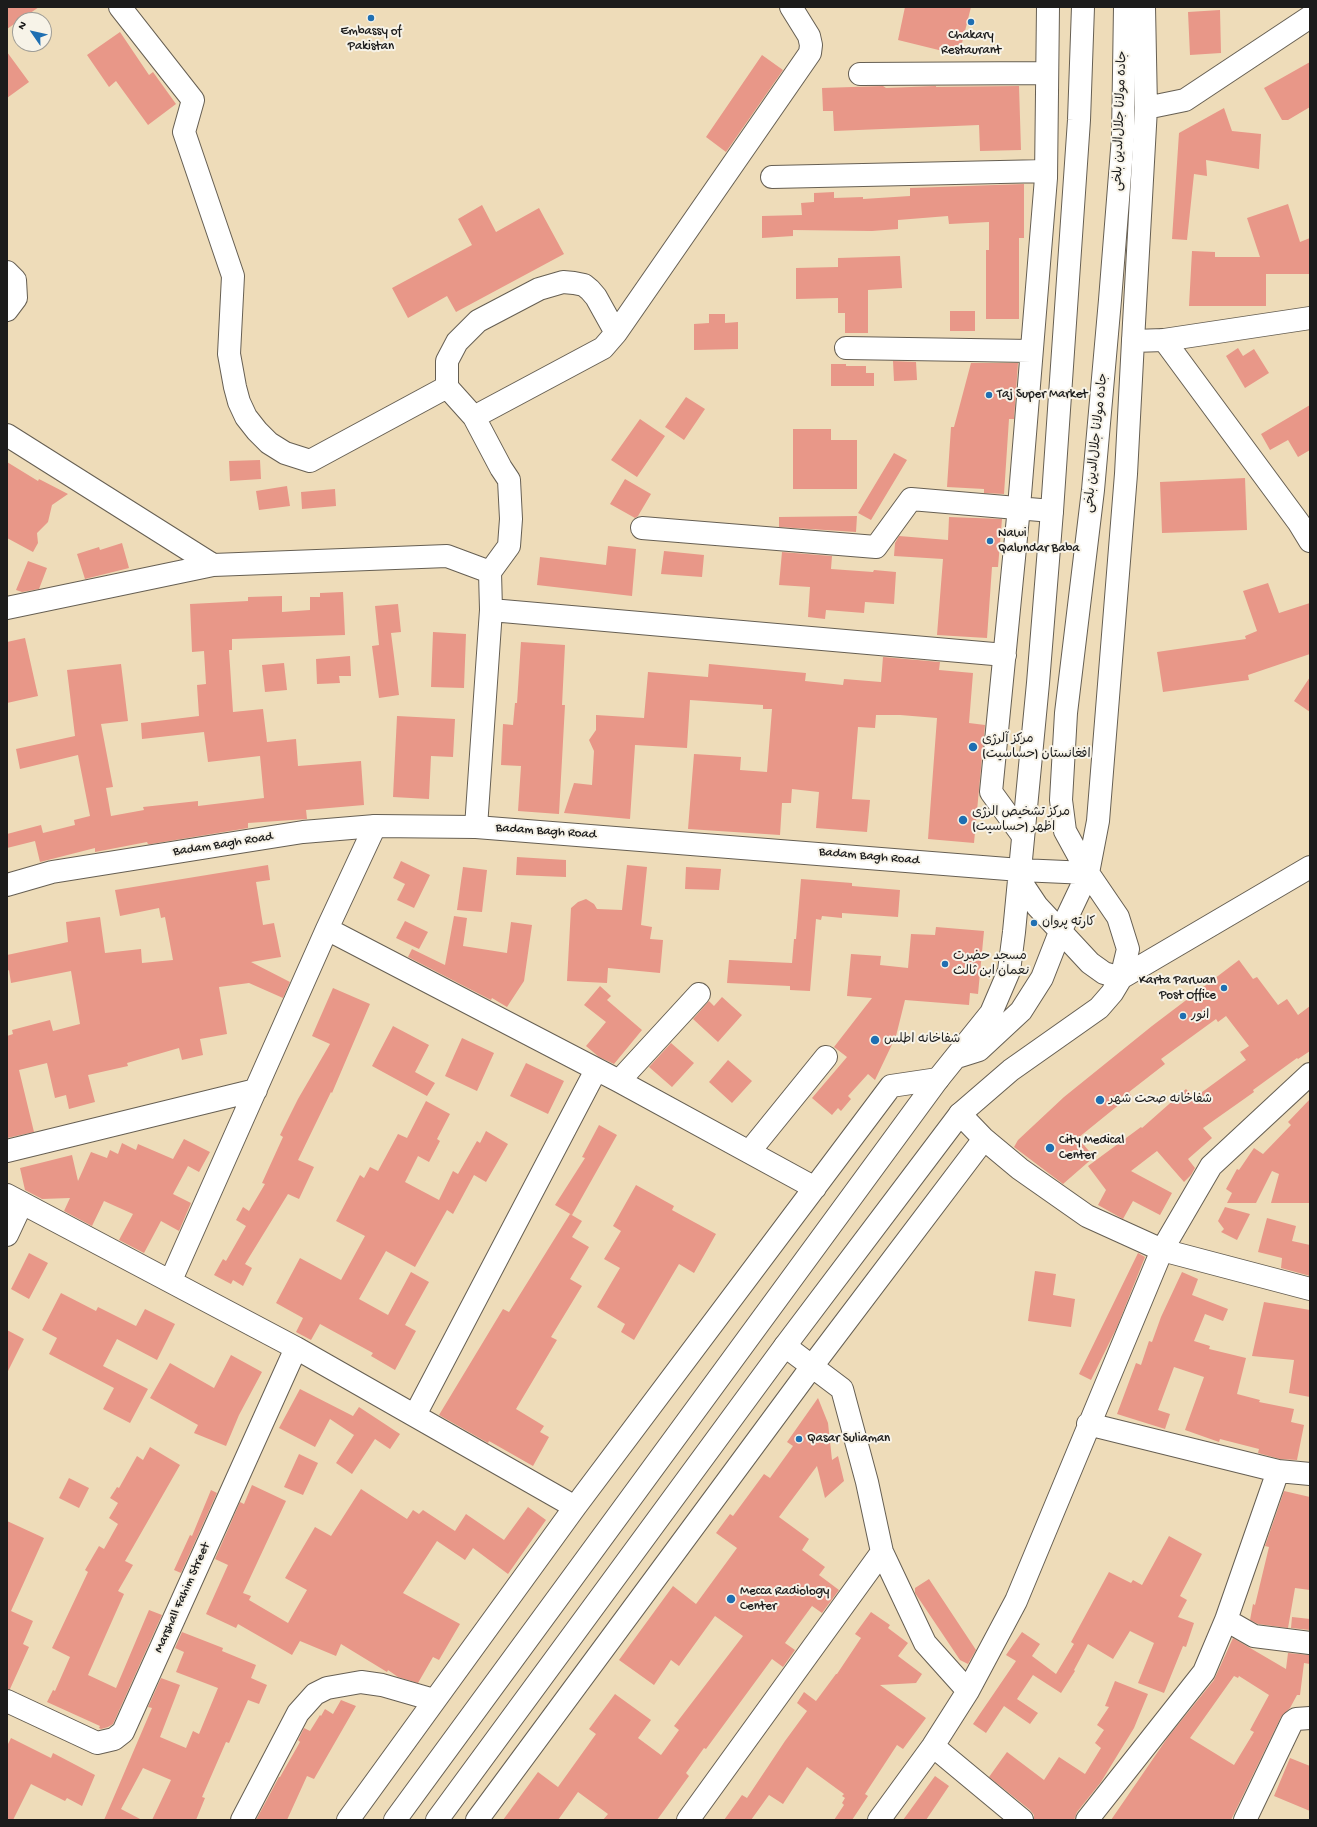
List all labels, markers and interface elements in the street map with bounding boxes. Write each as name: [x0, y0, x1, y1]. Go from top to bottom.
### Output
north arrow: [12, 12, 52, 52]
marker: Embassy of Pakistan: [366, 13, 376, 23]
marker: Chakary Restaurant: [966, 17, 976, 27]
text: N: [16, 20, 30, 32]
place label: Embassy of Pakistan: [340, 24, 402, 55]
place label: Chakary Restaurant: [941, 28, 1001, 59]
street label: جاده مولانا جلال‌الدین بلخی: [1111, 50, 1131, 192]
street label: جاده مولانا جلال‌الدین بلخی: [1082, 372, 1112, 514]
place label: Taj Super Market: [997, 387, 1088, 403]
marker: Taj Super Market: [984, 390, 994, 400]
place label: Nawi Qalundar Baba: [998, 526, 1080, 557]
marker: Nawi Qalundar Baba: [985, 536, 995, 546]
place label: مرکز آلرژی (حساسیت) افغانستان: [982, 732, 1091, 763]
marker: مرکز آلرژی (حساسیت) افغانستان: [967, 741, 979, 753]
place label: مرکز تشخیص الرژی (حساسیت) اظهر: [972, 805, 1070, 836]
marker: مرکز تشخیص الرژی (حساسیت) اظهر: [957, 814, 969, 826]
street label: Badam Bagh Road: [495, 821, 597, 843]
street label: Badam Bagh Road: [172, 829, 274, 861]
street label: Badam Bagh Road: [818, 845, 920, 869]
place label: کارته پروان: [1042, 915, 1095, 931]
marker: کارته پروان: [1029, 918, 1039, 928]
place label: مسجد حضرت نعمان ابن ثالث: [953, 949, 1030, 980]
marker: مسجد حضرت نعمان ابن ثالث: [940, 959, 950, 969]
place label: Karta Parwan Post Office: [1139, 973, 1216, 1004]
marker: Karta Parwan Post Office: [1219, 983, 1229, 993]
place label: انور: [1191, 1008, 1209, 1024]
marker: انور: [1178, 1011, 1188, 1021]
place label: شفاخانه اطلس: [884, 1032, 960, 1048]
marker: شفاخانه اطلس: [869, 1034, 881, 1046]
place label: شفاخانه صحت شهر: [1109, 1092, 1212, 1108]
marker: شفاخانه صحت شهر: [1094, 1094, 1106, 1106]
place label: City Medical Center: [1059, 1133, 1124, 1164]
marker: City Medical Center: [1044, 1142, 1056, 1154]
place label: Qasar Suliaman: [807, 1431, 890, 1447]
marker: Qasar Suliaman: [794, 1434, 804, 1444]
street label: Marshall Fahim Street: [152, 1540, 214, 1656]
place label: Mecca Radiology Center: [740, 1584, 829, 1615]
marker: Mecca Radiology Center: [725, 1593, 737, 1605]

